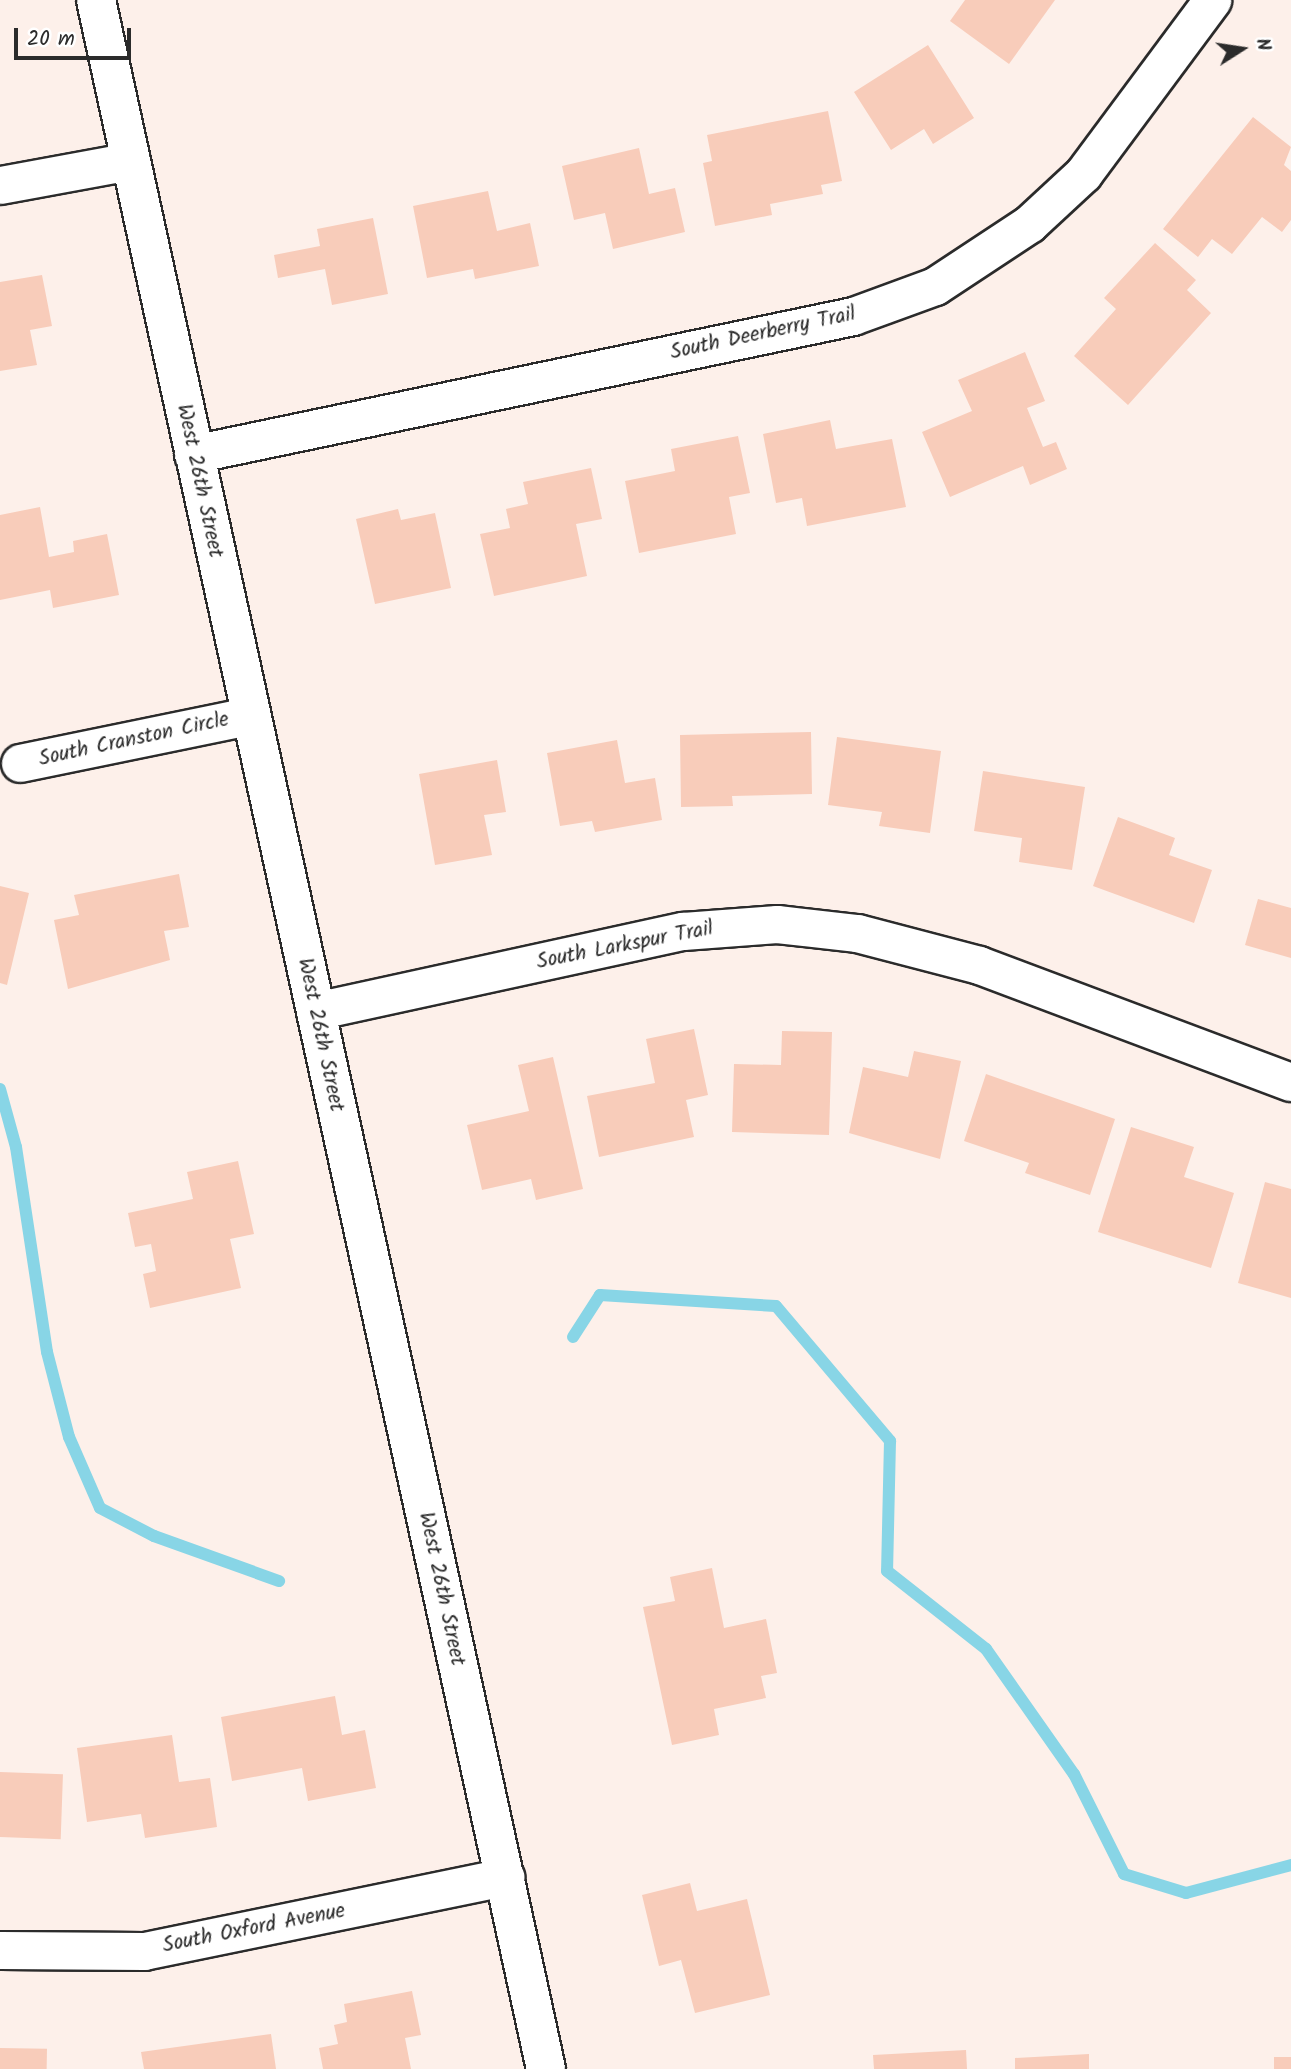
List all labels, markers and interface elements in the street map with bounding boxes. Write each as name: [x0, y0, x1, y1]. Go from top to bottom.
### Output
scale bar: [18, 14, 135, 58]
north arrow: [1207, 14, 1277, 84]
text: 20 m: [27, 23, 75, 56]
text: N: [1247, 36, 1278, 54]
street label: South Deerberry Trail: [668, 302, 858, 366]
street label: West 26th Street: [170, 402, 228, 560]
street label: South Cranston Circle: [37, 708, 231, 772]
street label: South Larkspur Trail: [535, 917, 715, 975]
street label: West 26th Street: [291, 956, 349, 1114]
street label: West 26th Street: [412, 1510, 470, 1668]
street label: South Oxford Avenue: [161, 1899, 347, 1959]

